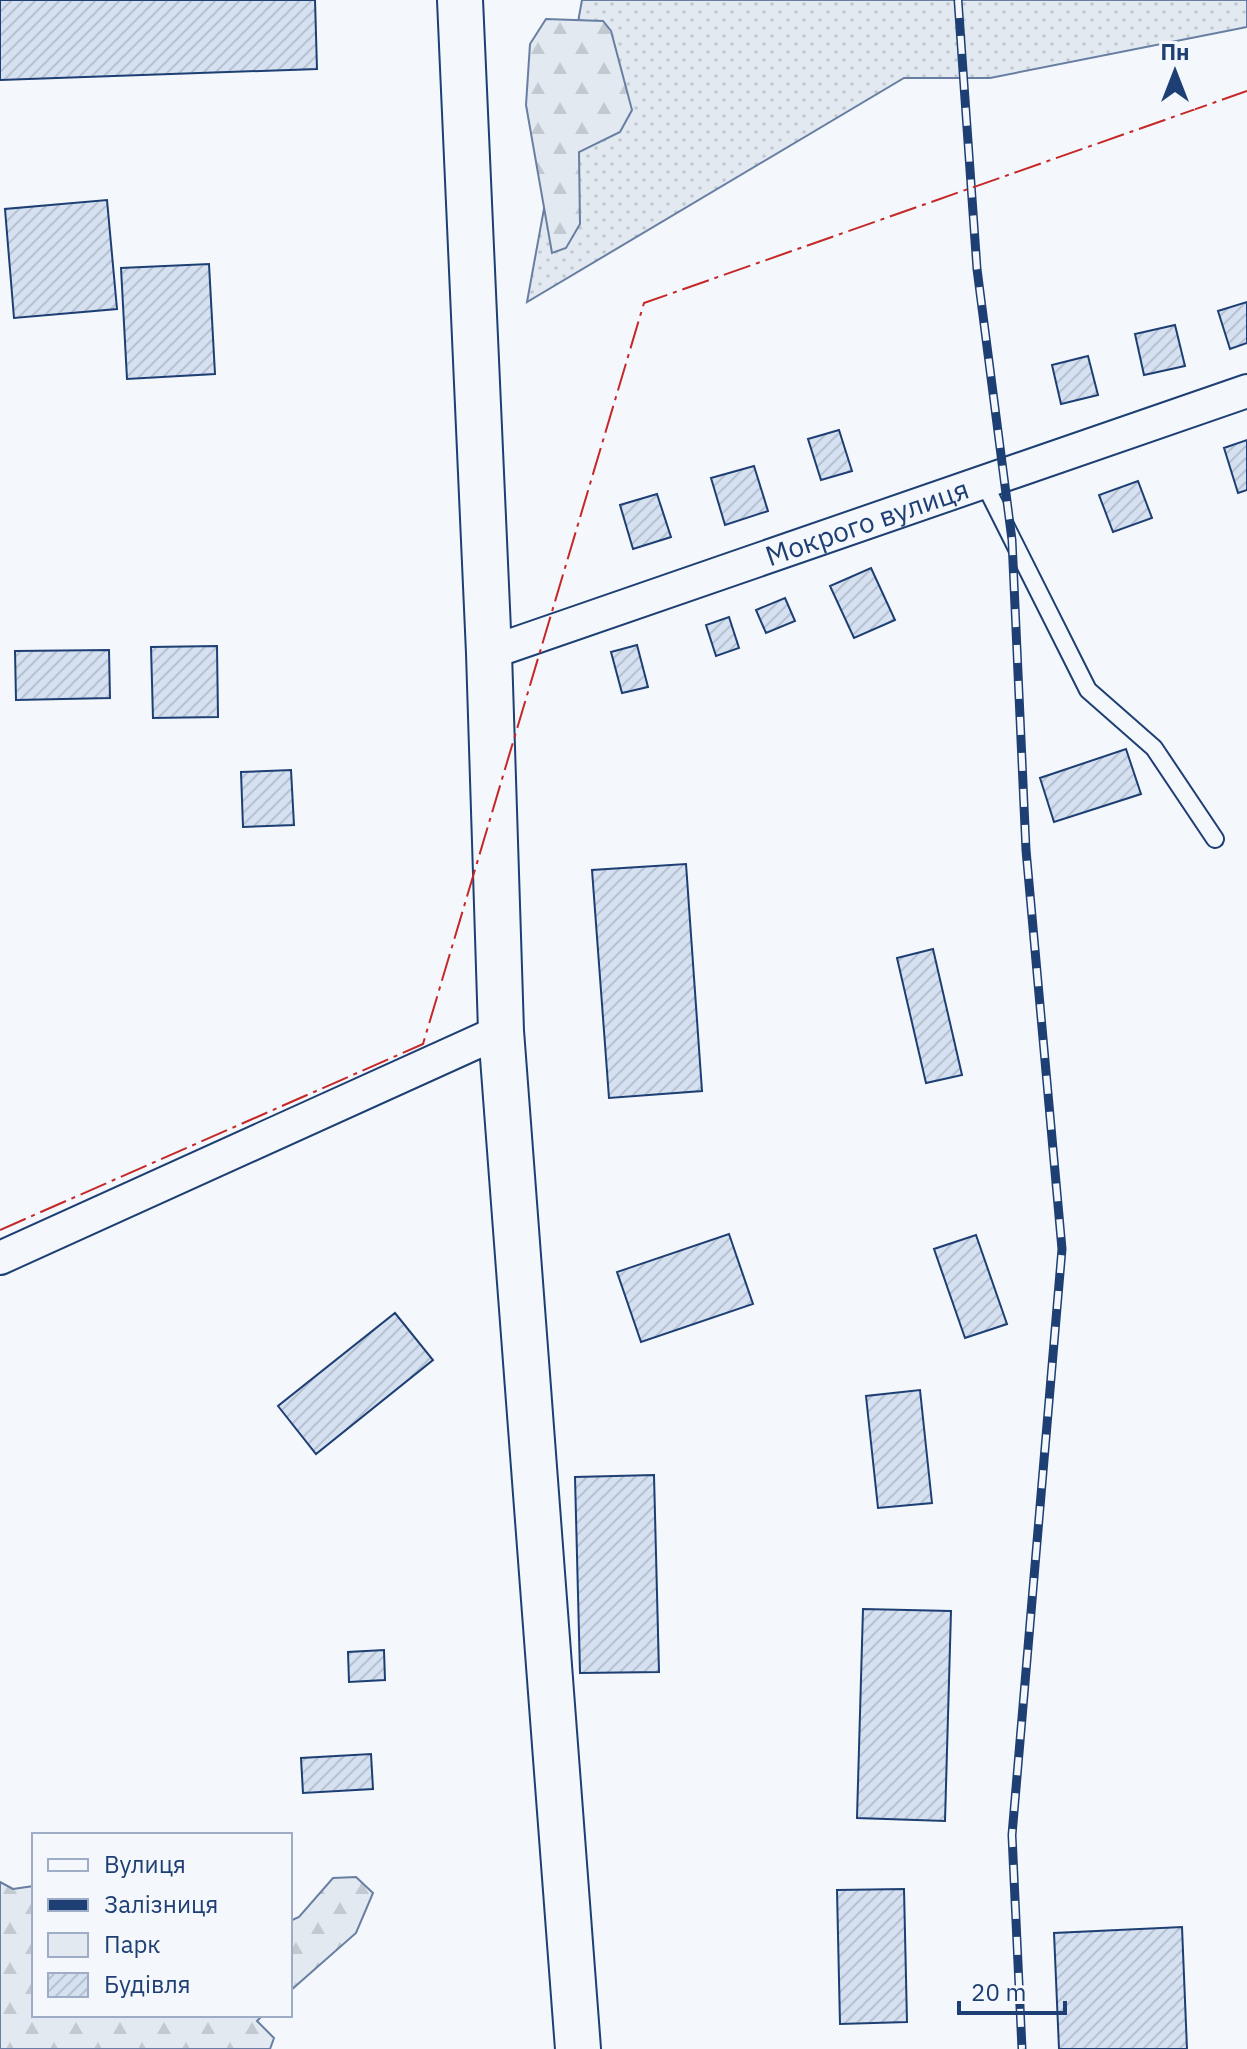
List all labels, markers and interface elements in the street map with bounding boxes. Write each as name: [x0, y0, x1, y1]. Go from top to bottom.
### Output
north arrow: [1135, 32, 1215, 112]
text: Пн: [1160, 37, 1190, 66]
street label: Мокрого вулиця: [760, 470, 973, 574]
legend: [32, 1833, 292, 2017]
text: Вулиця: [104, 1848, 186, 1880]
text: Залізниця: [104, 1888, 218, 1920]
text: Парк: [104, 1928, 161, 1960]
scale bar: [959, 1965, 1065, 2015]
text: Будівля: [104, 1968, 191, 2000]
text: 20 m: [971, 1976, 1026, 2008]

